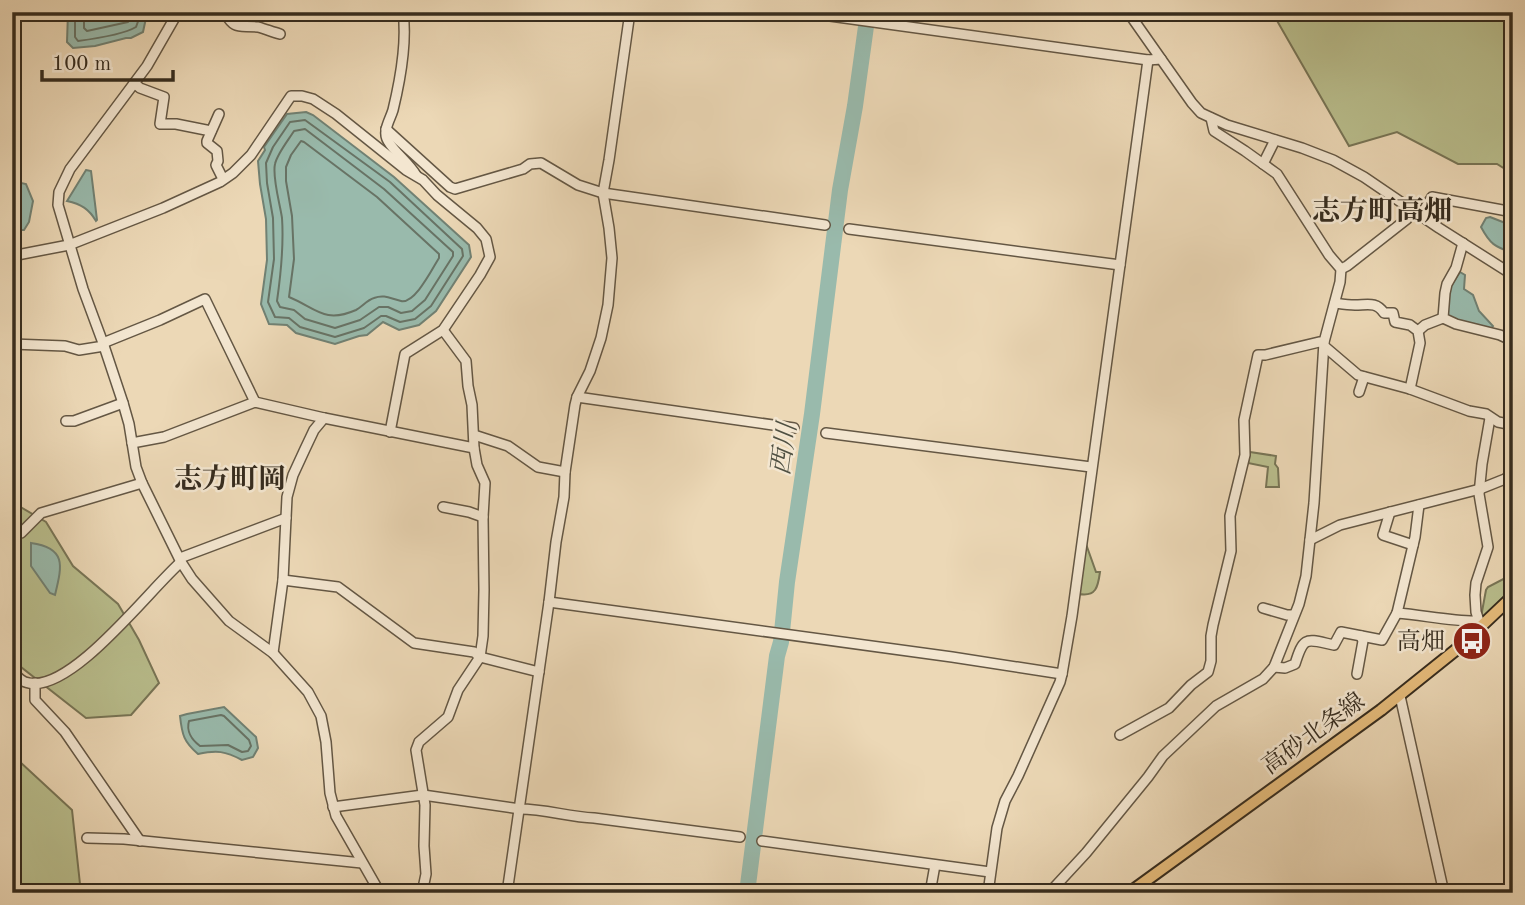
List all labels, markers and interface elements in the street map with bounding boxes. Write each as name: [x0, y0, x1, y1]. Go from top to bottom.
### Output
scale bar: [42, 38, 173, 82]
text: 100 m: [52, 54, 111, 75]
district label: 志方町高畑: [1312, 196, 1452, 227]
water label: 西川: [767, 418, 802, 477]
district label: 志方町岡: [174, 464, 286, 495]
bus stop icon: 高畑: [1451, 620, 1493, 662]
place label: 高畑: [1397, 628, 1445, 655]
street label: 高砂北条線: [1257, 687, 1370, 780]

